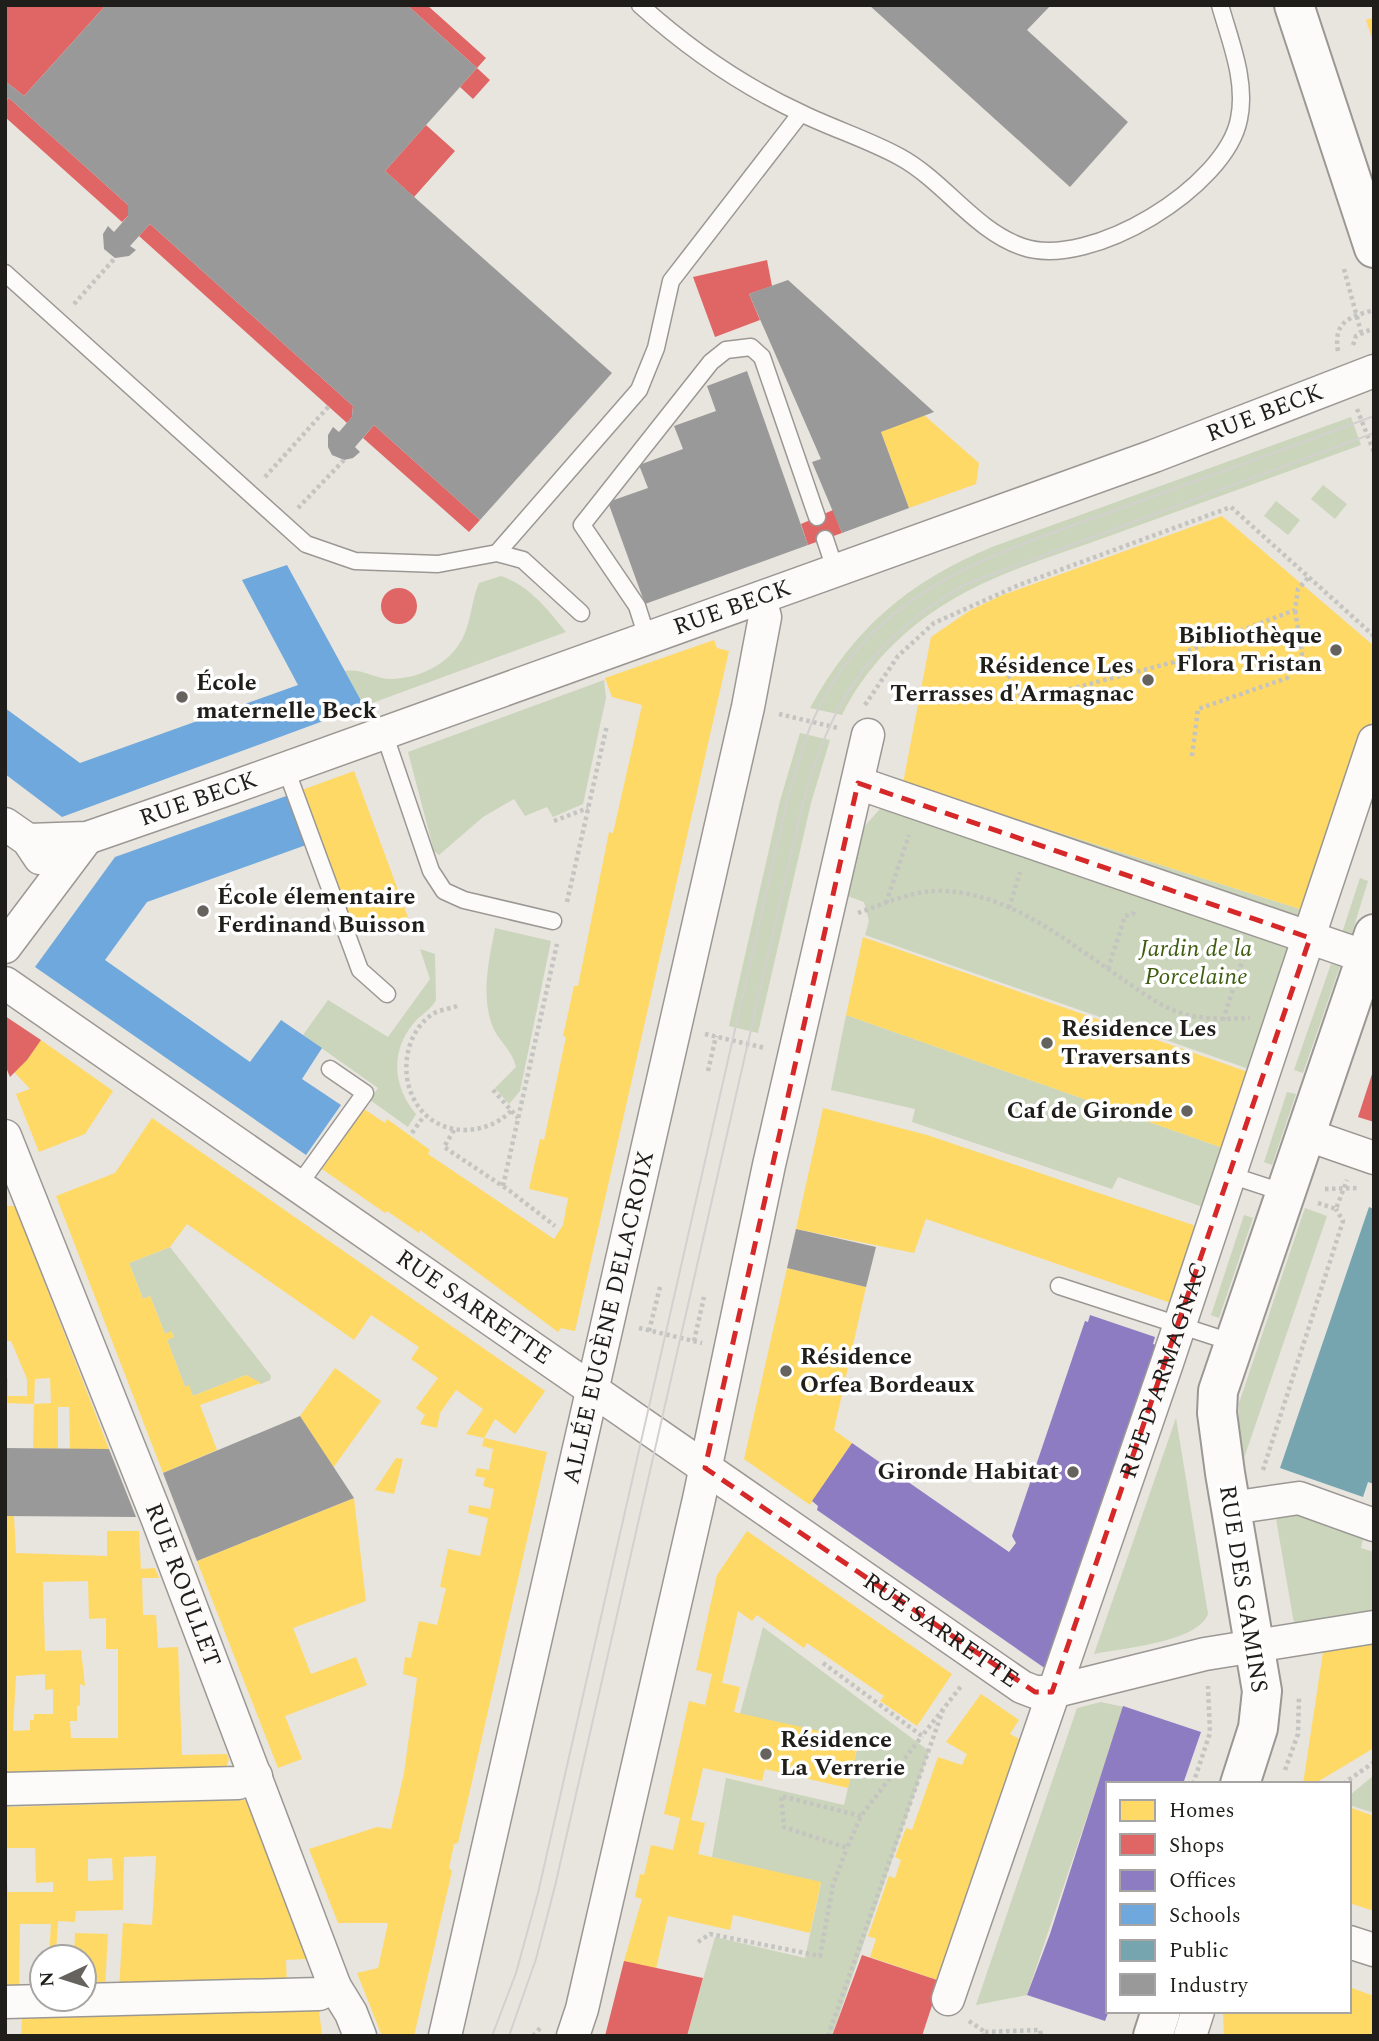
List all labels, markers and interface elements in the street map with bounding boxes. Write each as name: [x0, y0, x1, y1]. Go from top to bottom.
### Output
street label: RUE BECK: [1201, 374, 1328, 452]
street label: RUE BECK: [668, 570, 796, 645]
place label: Bibliothèque Flora Tristan: [1176, 618, 1322, 682]
marker: Bibliothèque Flora Tristan: [1328, 642, 1344, 658]
place label: Résidence Les Terrasses d'Armagnac: [890, 648, 1134, 712]
place label: École maternelle Beck: [196, 665, 377, 729]
marker: Résidence Les Terrasses d'Armagnac: [1140, 672, 1156, 688]
marker: École maternelle Beck: [174, 689, 190, 705]
street label: RUE BECK: [135, 762, 262, 836]
place label: École élementaire Ferdinand Buisson: [217, 879, 426, 943]
marker: École élementaire Ferdinand Buisson: [195, 903, 211, 919]
park label: Jardin de la Porcelaine: [1138, 931, 1252, 995]
place label: Résidence Les Traversants: [1061, 1011, 1217, 1075]
marker: Résidence Les Traversants: [1039, 1035, 1055, 1051]
place label: Caf de Gironde: [1007, 1093, 1173, 1129]
marker: Caf de Gironde: [1179, 1103, 1195, 1119]
street label: ALLÉE EUGÈNE DELACROIX: [553, 1147, 664, 1488]
street label: RUE SARRETTE: [388, 1241, 559, 1374]
street label: RUE D'ARMAGNAC: [1111, 1257, 1217, 1483]
place label: Résidence Orfea Bordeaux: [800, 1339, 975, 1403]
marker: Résidence Orfea Bordeaux: [778, 1363, 794, 1379]
place label: Gironde Habitat: [878, 1454, 1059, 1490]
marker: Gironde Habitat: [1065, 1464, 1081, 1480]
street label: RUE DES GAMINS: [1209, 1483, 1277, 1695]
street label: RUE ROULLET: [135, 1498, 230, 1672]
street label: RUE SARRETTE: [855, 1564, 1026, 1697]
place label: Résidence La Verrerie: [780, 1722, 905, 1786]
marker: Résidence La Verrerie: [758, 1746, 774, 1762]
legend: [1106, 1782, 1351, 2013]
text: Homes: [1169, 1795, 1235, 1827]
text: Shops: [1169, 1830, 1225, 1862]
text: Offices: [1169, 1865, 1236, 1897]
text: Schools: [1169, 1900, 1241, 1932]
text: Public: [1169, 1935, 1229, 1967]
north arrow: [28, 1943, 98, 2013]
text: N: [33, 1970, 63, 1988]
text: Industry: [1169, 1970, 1249, 2002]

